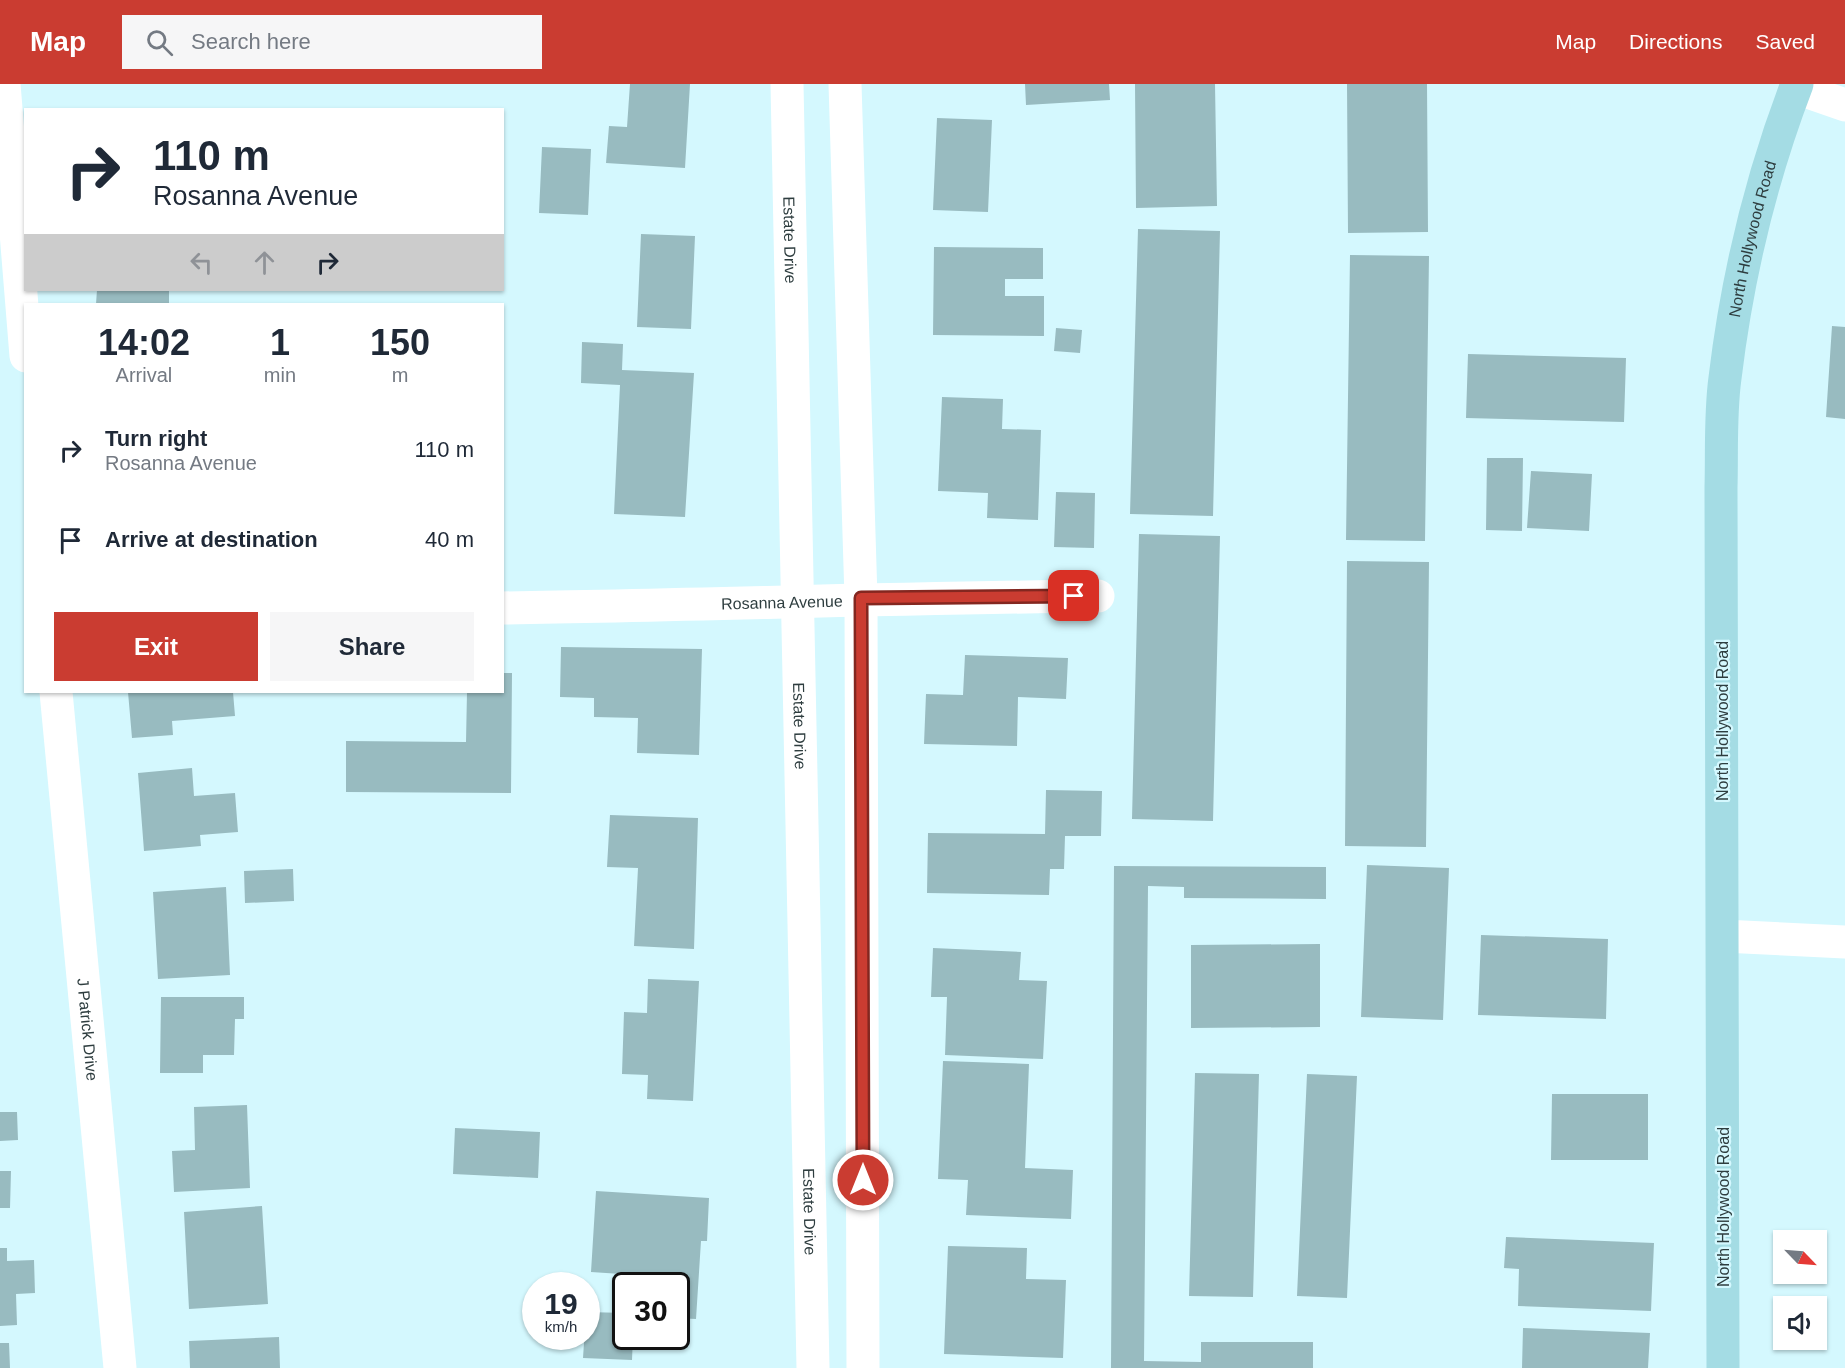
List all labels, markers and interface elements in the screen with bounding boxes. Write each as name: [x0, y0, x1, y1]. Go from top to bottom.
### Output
search box: [122, 15, 542, 69]
text: Map: [30, 26, 86, 57]
icon: search: [143, 26, 176, 59]
text: Search here: [191, 29, 311, 54]
text: Map: [1555, 30, 1596, 53]
text: Directions: [1629, 30, 1722, 53]
text: Saved: [1755, 30, 1815, 53]
icon: right: [54, 132, 132, 210]
text: 110 m: [153, 132, 270, 179]
street label: North Hollywood Road: [1726, 159, 1779, 318]
text: Rosanna Avenue: [153, 181, 358, 211]
street label: Estate Drive: [780, 196, 799, 284]
icon: left: [185, 246, 218, 279]
icon: ahead: [248, 246, 281, 279]
icon: right: [311, 246, 344, 279]
text: 14:02: [98, 322, 190, 363]
text: 1: [270, 322, 290, 363]
text: 150: [370, 322, 430, 363]
text: Arrival: [116, 364, 172, 386]
text: min: [264, 364, 296, 386]
text: m: [392, 364, 408, 386]
text: Turn right: [105, 426, 207, 451]
icon: right: [54, 434, 87, 467]
text: 110 m: [414, 437, 474, 462]
text: Rosanna Avenue: [105, 452, 257, 474]
icon: arrive: [54, 524, 87, 557]
text: Arrive at destination: [105, 527, 318, 552]
text: 40 m: [425, 527, 474, 552]
pin: [1048, 570, 1099, 621]
icon: arrive: [1057, 579, 1090, 612]
street label: Rosanna Avenue: [721, 593, 843, 613]
button: Exit: [54, 612, 258, 681]
button: Share: [270, 612, 474, 681]
street label: North Hollywood Road: [1714, 641, 1731, 801]
street label: Estate Drive: [790, 682, 809, 770]
street label: J Patrick Drive: [74, 977, 101, 1082]
street label: North Hollywood Road: [1715, 1127, 1732, 1287]
position arrow: [831, 1148, 895, 1212]
street label: Estate Drive: [800, 1168, 819, 1256]
north arrow: [1773, 1230, 1827, 1284]
map controls: [1773, 1230, 1827, 1350]
speed limit sign: 30: [612, 1272, 690, 1350]
text: 19: [544, 1287, 578, 1320]
button: sound: [1773, 1296, 1827, 1350]
text: km/h: [545, 1318, 577, 1335]

